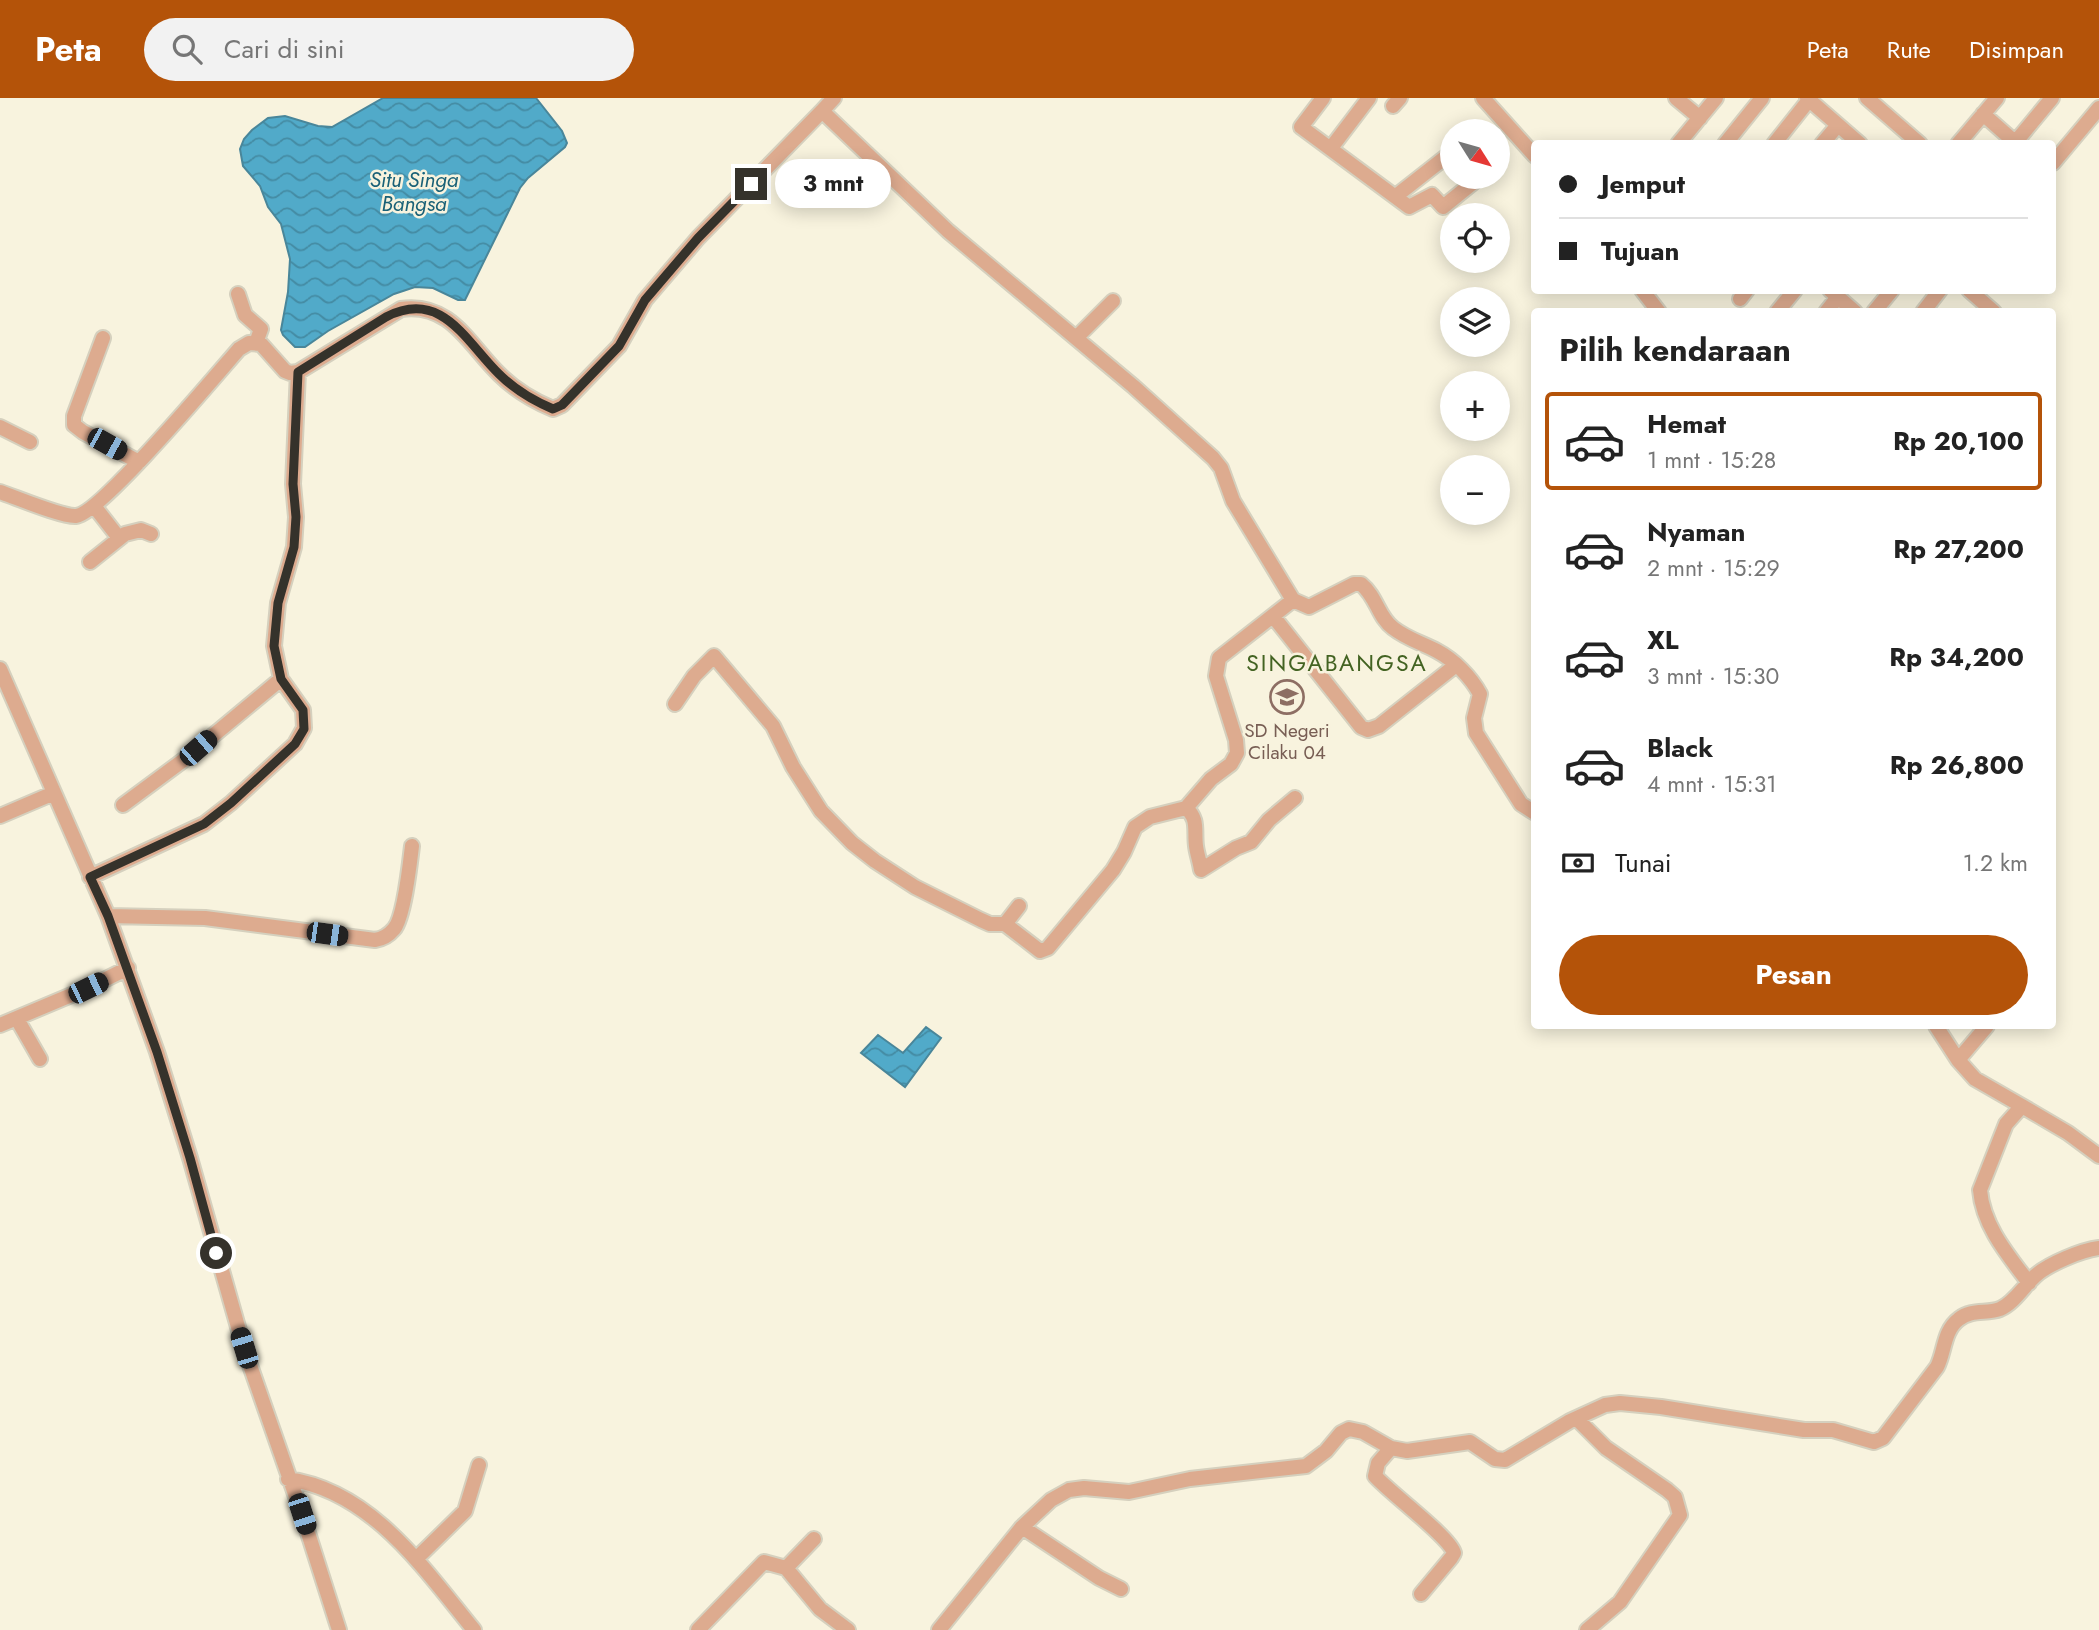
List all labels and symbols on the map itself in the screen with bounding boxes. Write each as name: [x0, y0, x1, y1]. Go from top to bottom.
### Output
north arrow: [1440, 119, 1510, 189]
callout: 3 mnt: [776, 160, 891, 208]
water label: Situ Singa Bangsa: [370, 165, 459, 219]
route end: [735, 168, 767, 200]
car: [84, 425, 131, 463]
district label: SINGABANGSA: [1246, 646, 1428, 680]
school or university icon: SD Negeri Cilaku 04: [1268, 678, 1306, 716]
place label: SD Negeri Cilaku 04: [1244, 717, 1330, 766]
car: [176, 726, 221, 770]
car: [305, 921, 350, 947]
car: [65, 969, 112, 1007]
route start: [200, 1237, 232, 1269]
car: [228, 1325, 261, 1371]
car: [286, 1491, 319, 1537]

